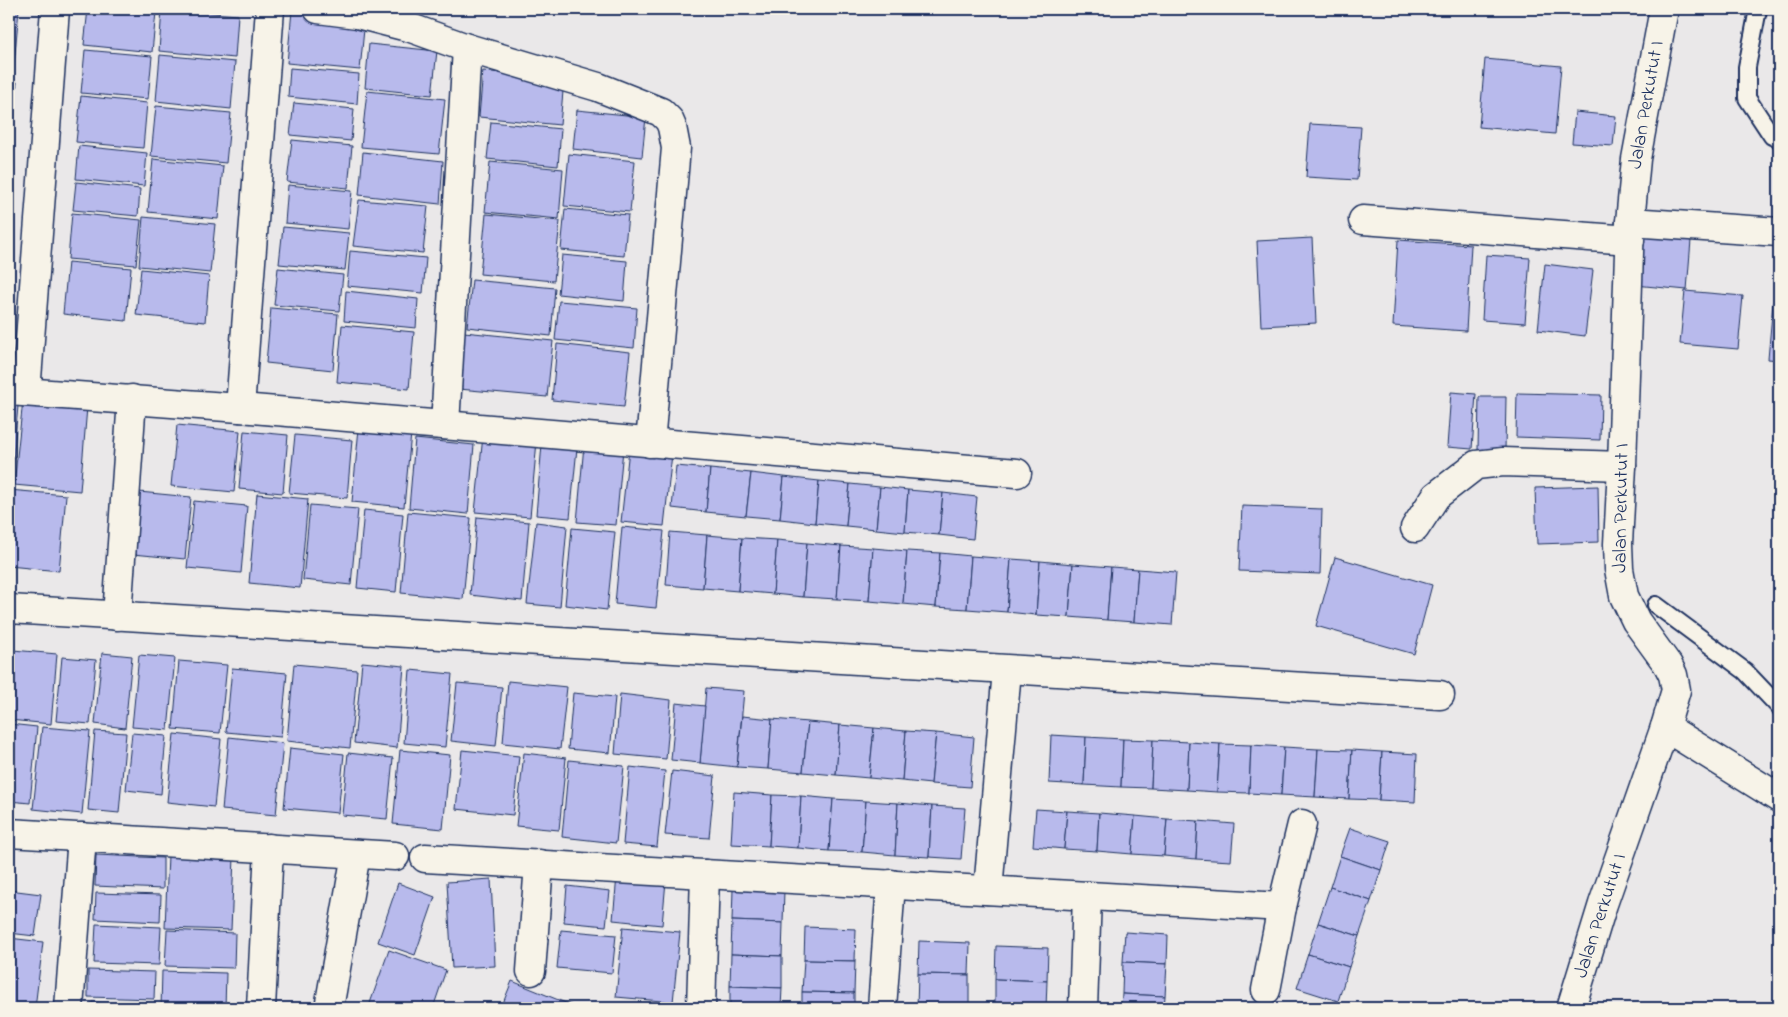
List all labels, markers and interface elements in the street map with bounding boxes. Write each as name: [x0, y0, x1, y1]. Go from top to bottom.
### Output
street label: Jalan Perkutut I: [1621, 39, 1673, 171]
street label: Jalan Perkutut I: [1606, 443, 1638, 573]
street label: Jalan Perkutut I: [1567, 850, 1635, 982]

